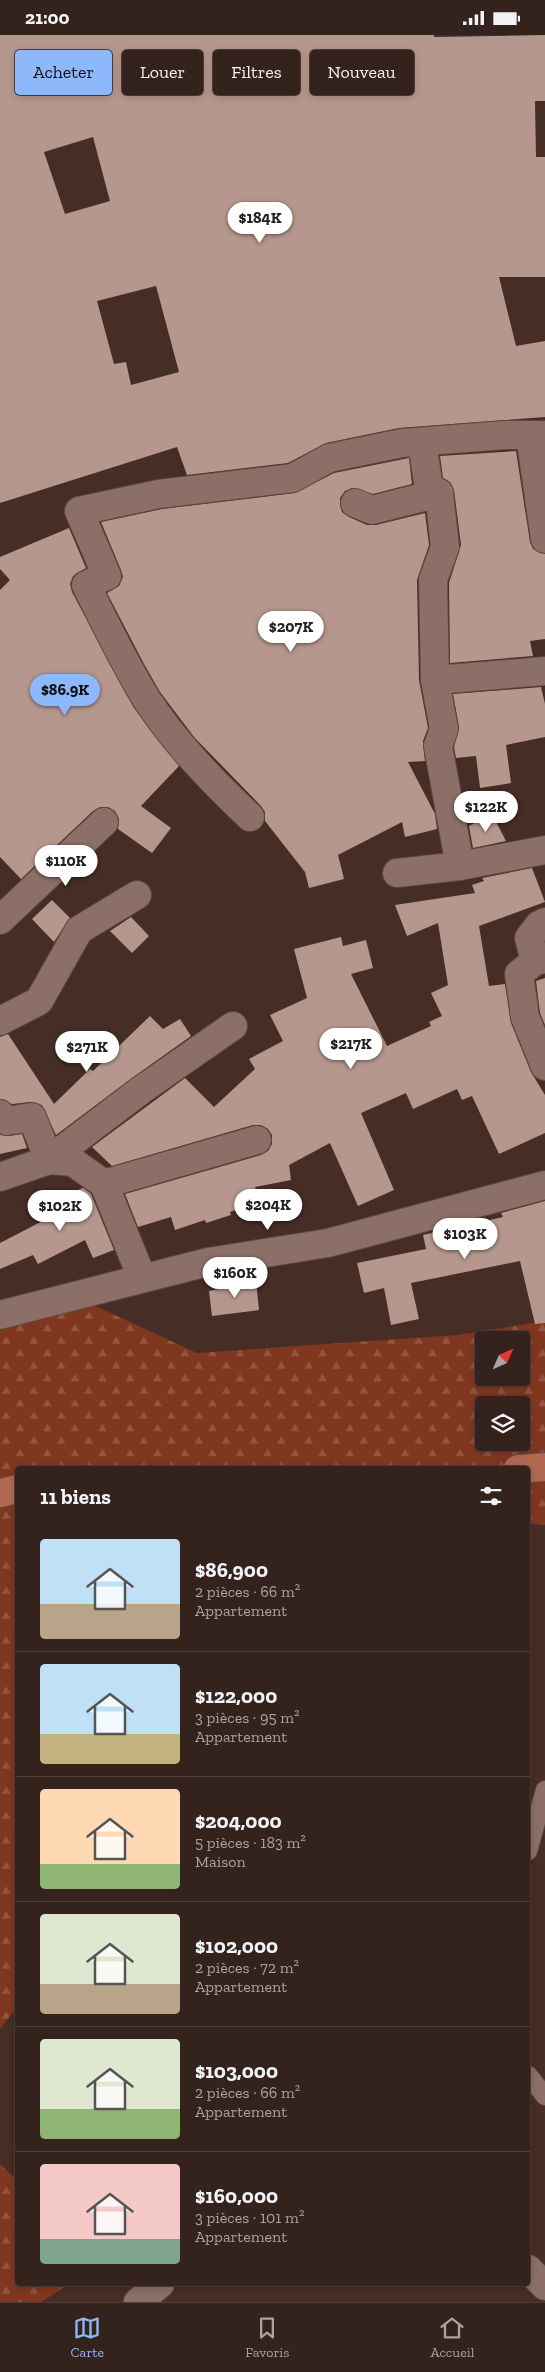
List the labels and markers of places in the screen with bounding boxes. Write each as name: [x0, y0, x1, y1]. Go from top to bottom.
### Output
pin: $184K: [225, 201, 295, 244]
pin: $207K: [256, 611, 326, 653]
pin: $86.9K: [24, 673, 106, 716]
pin: $122K: [451, 791, 521, 833]
pin: $110K: [31, 845, 101, 887]
pin: $217K: [316, 1027, 386, 1070]
pin: $271K: [52, 1031, 122, 1073]
pin: $102K: [25, 1189, 95, 1232]
pin: $204K: [233, 1189, 303, 1231]
pin: $103K: [430, 1217, 500, 1260]
pin: $160K: [200, 1257, 270, 1299]

